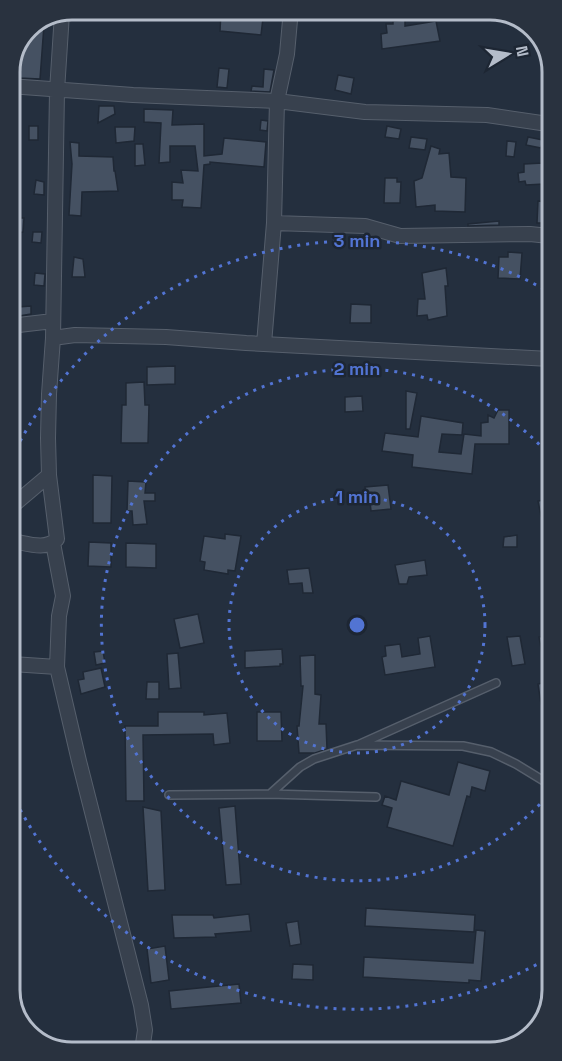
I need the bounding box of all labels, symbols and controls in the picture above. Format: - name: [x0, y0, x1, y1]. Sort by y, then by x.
- north arrow: [478, 24, 538, 84]
- text: N: [511, 44, 534, 59]
- text: 3 min: [334, 229, 380, 252]
- text: 2 min: [334, 357, 380, 380]
- text: 1 min: [335, 485, 379, 508]
- centre of rings: [347, 615, 367, 635]

